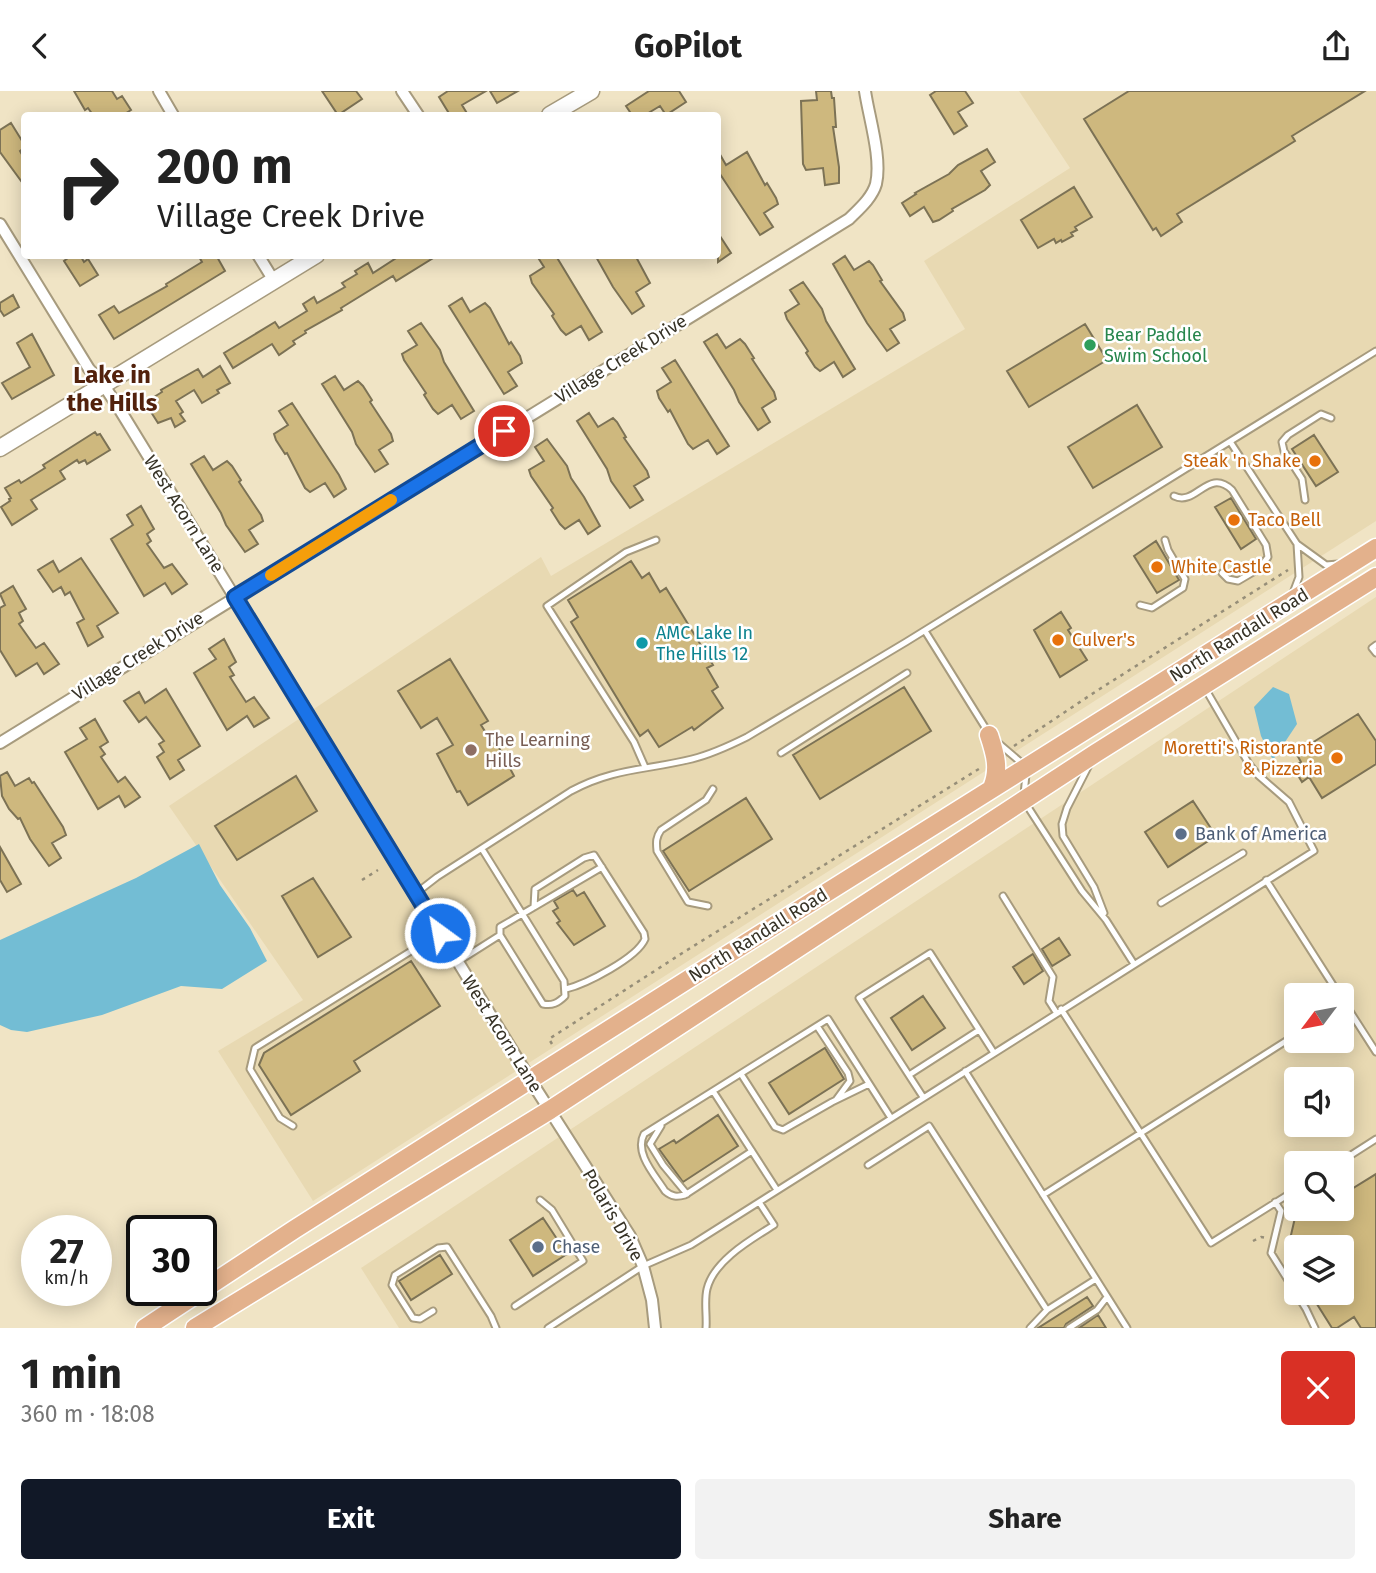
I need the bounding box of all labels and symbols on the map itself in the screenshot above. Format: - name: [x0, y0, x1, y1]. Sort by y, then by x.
- street label: Village Creek Drive: [551, 310, 691, 408]
- place label: Bear Paddle Swim School: [1104, 324, 1207, 367]
- marker: Bear Paddle Swim School: [1082, 337, 1098, 353]
- district label: Lake in the Hills: [67, 361, 158, 417]
- pin: [474, 401, 534, 461]
- place label: Steak 'n Shake: [1183, 450, 1301, 472]
- street label: West Acorn Lane: [139, 451, 229, 577]
- marker: Steak 'n Shake: [1307, 453, 1323, 469]
- place label: Taco Bell: [1248, 509, 1321, 531]
- marker: Taco Bell: [1226, 512, 1242, 528]
- place label: White Castle: [1171, 556, 1272, 578]
- marker: White Castle: [1149, 559, 1165, 575]
- street label: North Randall Road: [1165, 583, 1313, 687]
- street label: Village Creek Drive: [68, 607, 208, 705]
- place label: AMC Lake In The Hills 12: [656, 622, 753, 665]
- place label: Culver's: [1072, 629, 1135, 651]
- marker: Culver's: [1050, 632, 1066, 648]
- marker: AMC Lake In The Hills 12: [634, 635, 650, 651]
- place label: The Learning Hills: [485, 729, 590, 772]
- place label: Moretti's Ristorante & Pizzeria: [1163, 737, 1323, 780]
- marker: The Learning Hills: [463, 742, 479, 758]
- marker: Moretti's Ristorante & Pizzeria: [1329, 750, 1345, 766]
- place label: Bank of America: [1195, 823, 1327, 845]
- marker: Bank of America: [1173, 826, 1189, 842]
- street label: North Randall Road: [684, 883, 832, 987]
- position arrow: [403, 896, 477, 970]
- street label: West Acorn Lane: [457, 971, 547, 1097]
- north arrow: [1284, 983, 1354, 1053]
- street label: Polaris Drive: [578, 1165, 648, 1265]
- speed limit sign: 30: [126, 1215, 217, 1306]
- place label: Chase: [552, 1236, 600, 1258]
- marker: Chase: [530, 1239, 546, 1255]

